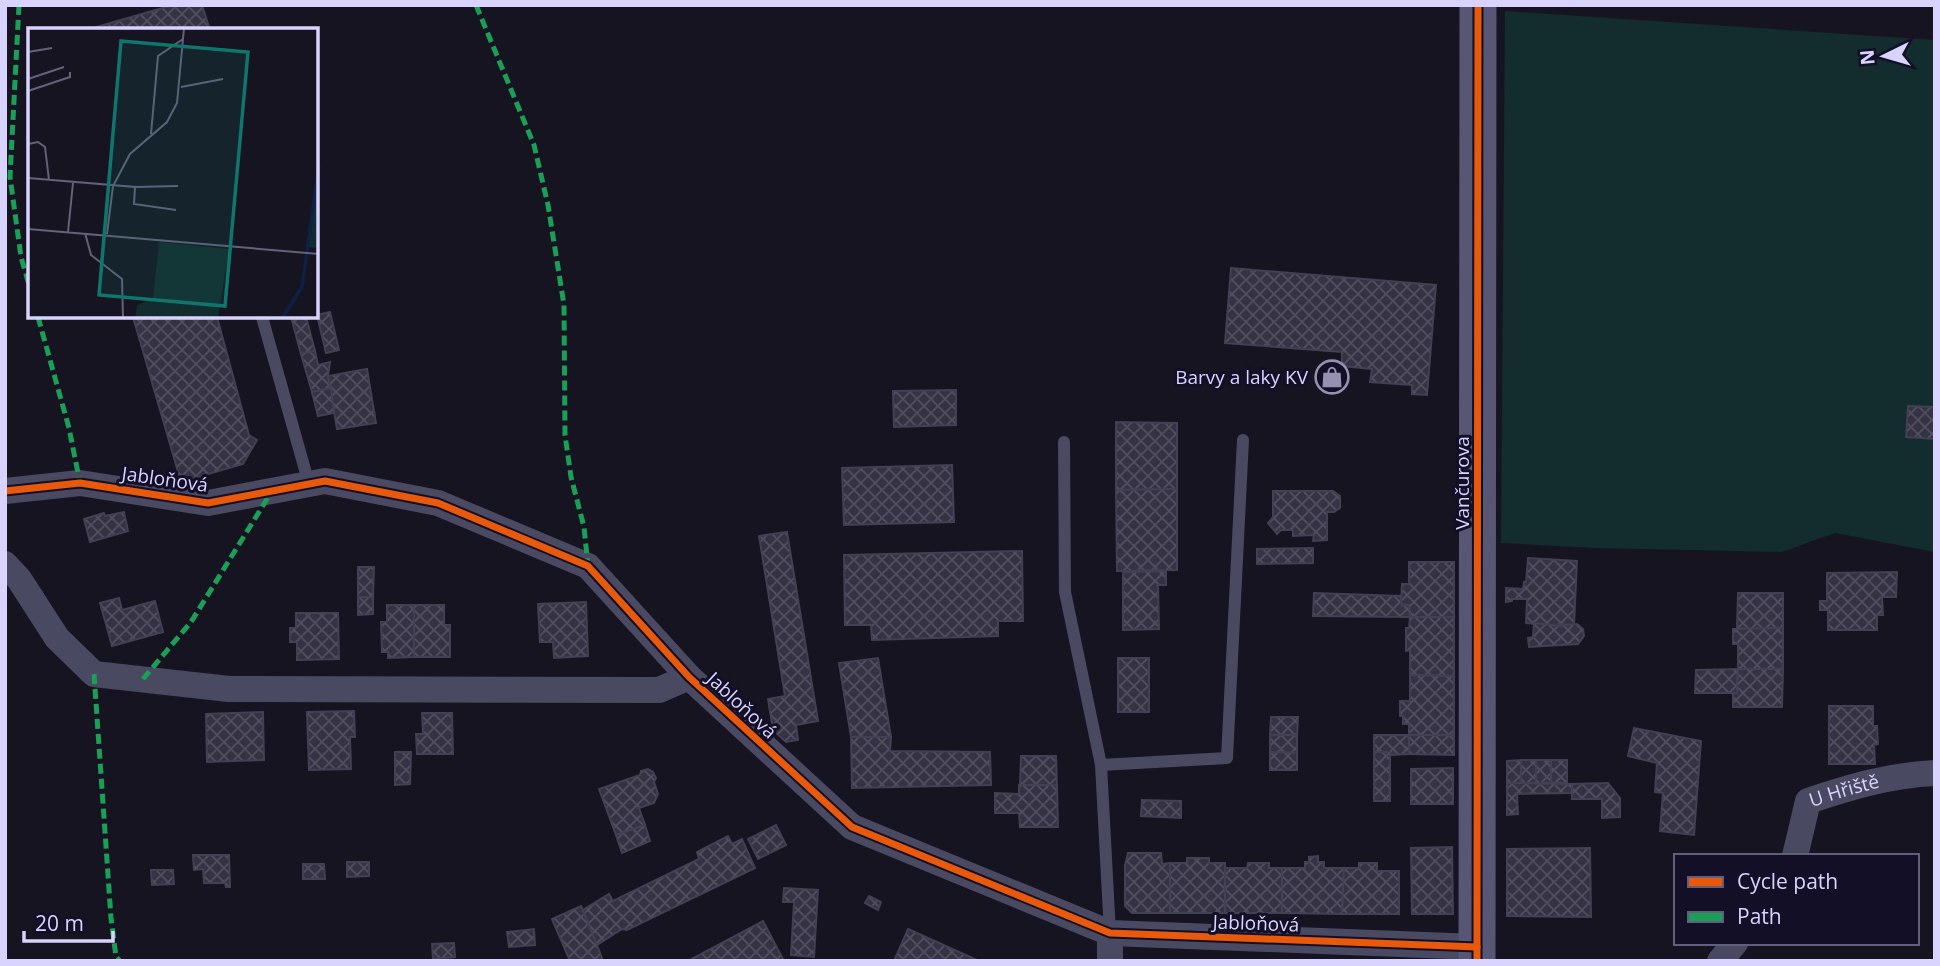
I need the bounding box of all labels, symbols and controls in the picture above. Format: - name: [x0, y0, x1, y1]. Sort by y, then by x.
- north arrow: [1849, 21, 1919, 91]
- inset map: [28, 28, 318, 318]
- text: N: [1853, 49, 1881, 66]
- shop icon: Barvy a laky KV: [1313, 358, 1351, 396]
- place label: Barvy a laky KV: [1175, 364, 1309, 390]
- street label: Vančurova: [1449, 436, 1475, 530]
- street label: Jabloňová: [118, 460, 210, 498]
- street label: Jabloňová: [700, 665, 783, 744]
- street label: U Hřiště: [1805, 768, 1881, 813]
- legend: [1674, 854, 1919, 945]
- text: Cycle path: [1737, 867, 1838, 895]
- scale bar: [24, 900, 114, 944]
- text: Path: [1737, 902, 1782, 930]
- street label: Jabloňová: [1210, 908, 1300, 938]
- text: 20 m: [35, 909, 84, 937]

